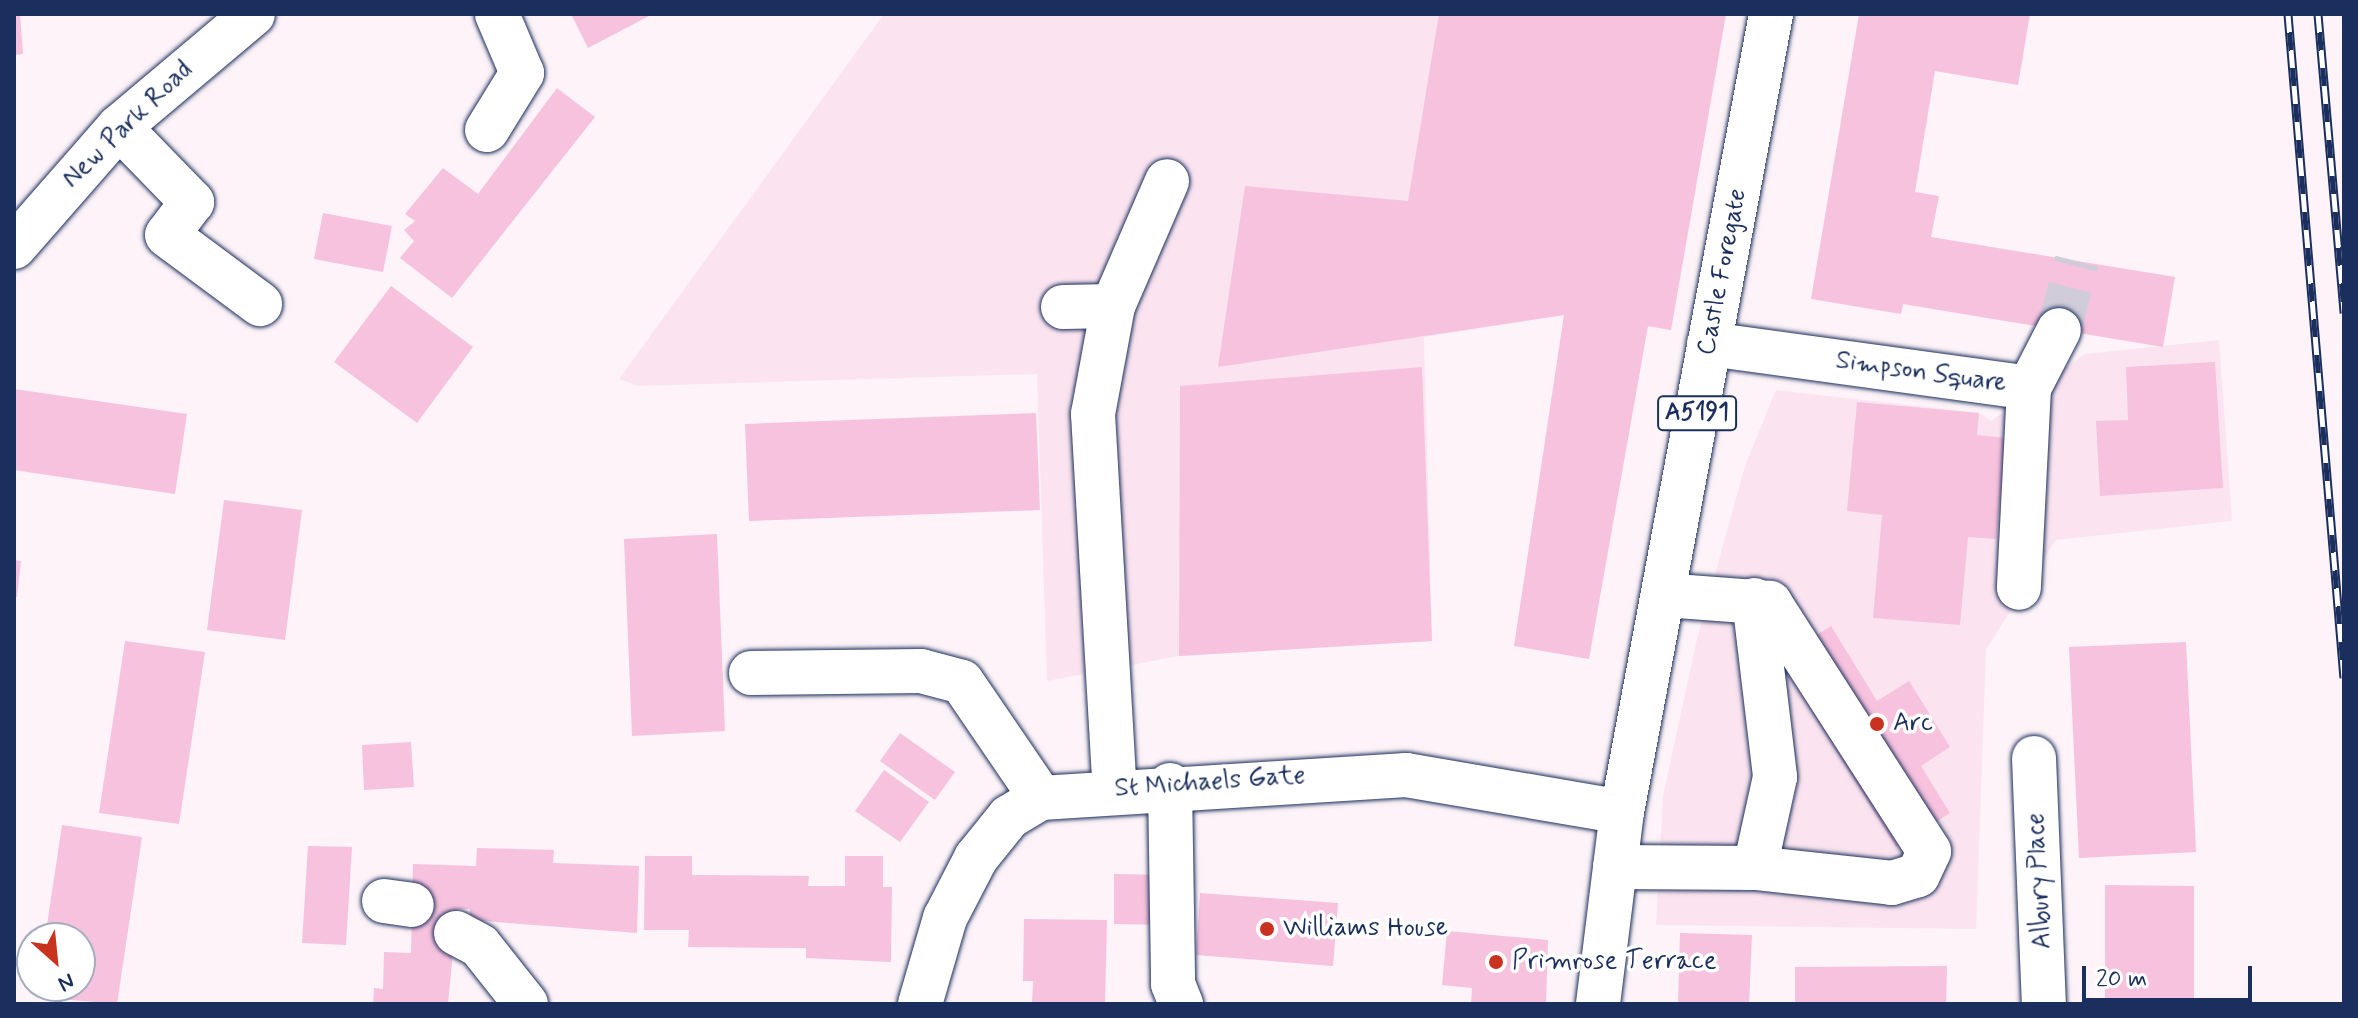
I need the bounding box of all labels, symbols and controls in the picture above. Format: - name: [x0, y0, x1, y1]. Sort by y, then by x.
- street label: New Park Road: [58, 57, 198, 193]
- street label: Castle Foregate: [1691, 181, 1755, 363]
- street label: Simpson Square: [1832, 345, 2010, 401]
- road number: A5191: [1657, 393, 1737, 433]
- place label: Arc: [1893, 708, 1933, 740]
- marker: Arc: [1868, 715, 1886, 733]
- street label: St Michaels Gate: [1116, 761, 1304, 805]
- street label: Albury Place: [2021, 812, 2059, 950]
- place label: Williams House: [1283, 913, 1448, 945]
- marker: Williams House: [1258, 920, 1276, 938]
- north arrow: [16, 922, 96, 1002]
- place label: Primrose Terrace: [1512, 946, 1705, 978]
- scale bar: [2086, 950, 2256, 1000]
- marker: Primrose Terrace: [1487, 953, 1505, 971]
- text: 20 m: [2096, 964, 2147, 995]
- text: N: [53, 966, 79, 997]

